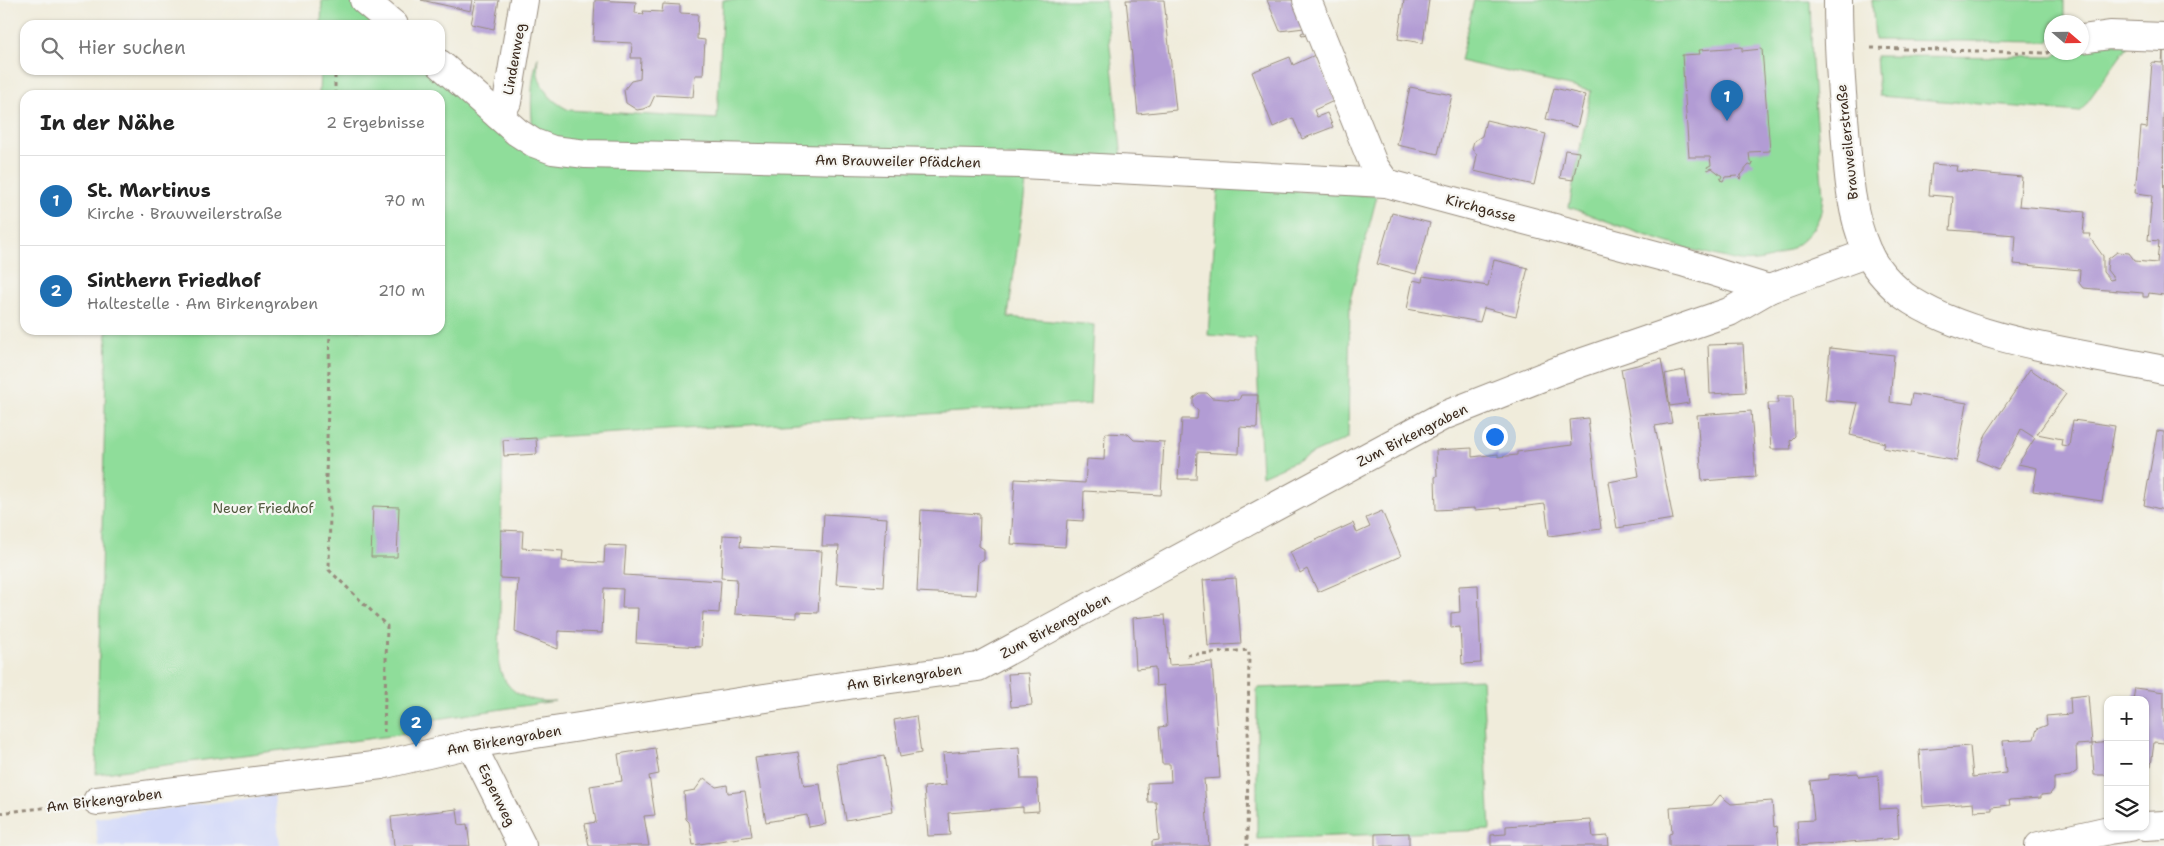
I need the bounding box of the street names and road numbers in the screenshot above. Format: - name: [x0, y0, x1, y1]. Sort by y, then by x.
- street label: Lindenweg: [499, 22, 529, 96]
- street label: Brauweilerstraße: [1832, 83, 1862, 201]
- street label: Am Brauweiler Pfädchen: [815, 151, 982, 171]
- street label: Kirchgasse: [1444, 190, 1518, 226]
- street label: Zum Birkengraben: [1354, 399, 1471, 471]
- street label: Zum Birkengraben: [997, 589, 1113, 663]
- street label: Am Birkengraben: [845, 660, 963, 694]
- street label: Am Birkengraben: [445, 721, 563, 759]
- street label: Espenweg: [474, 761, 520, 829]
- street label: Am Birkengraben: [45, 784, 163, 816]

